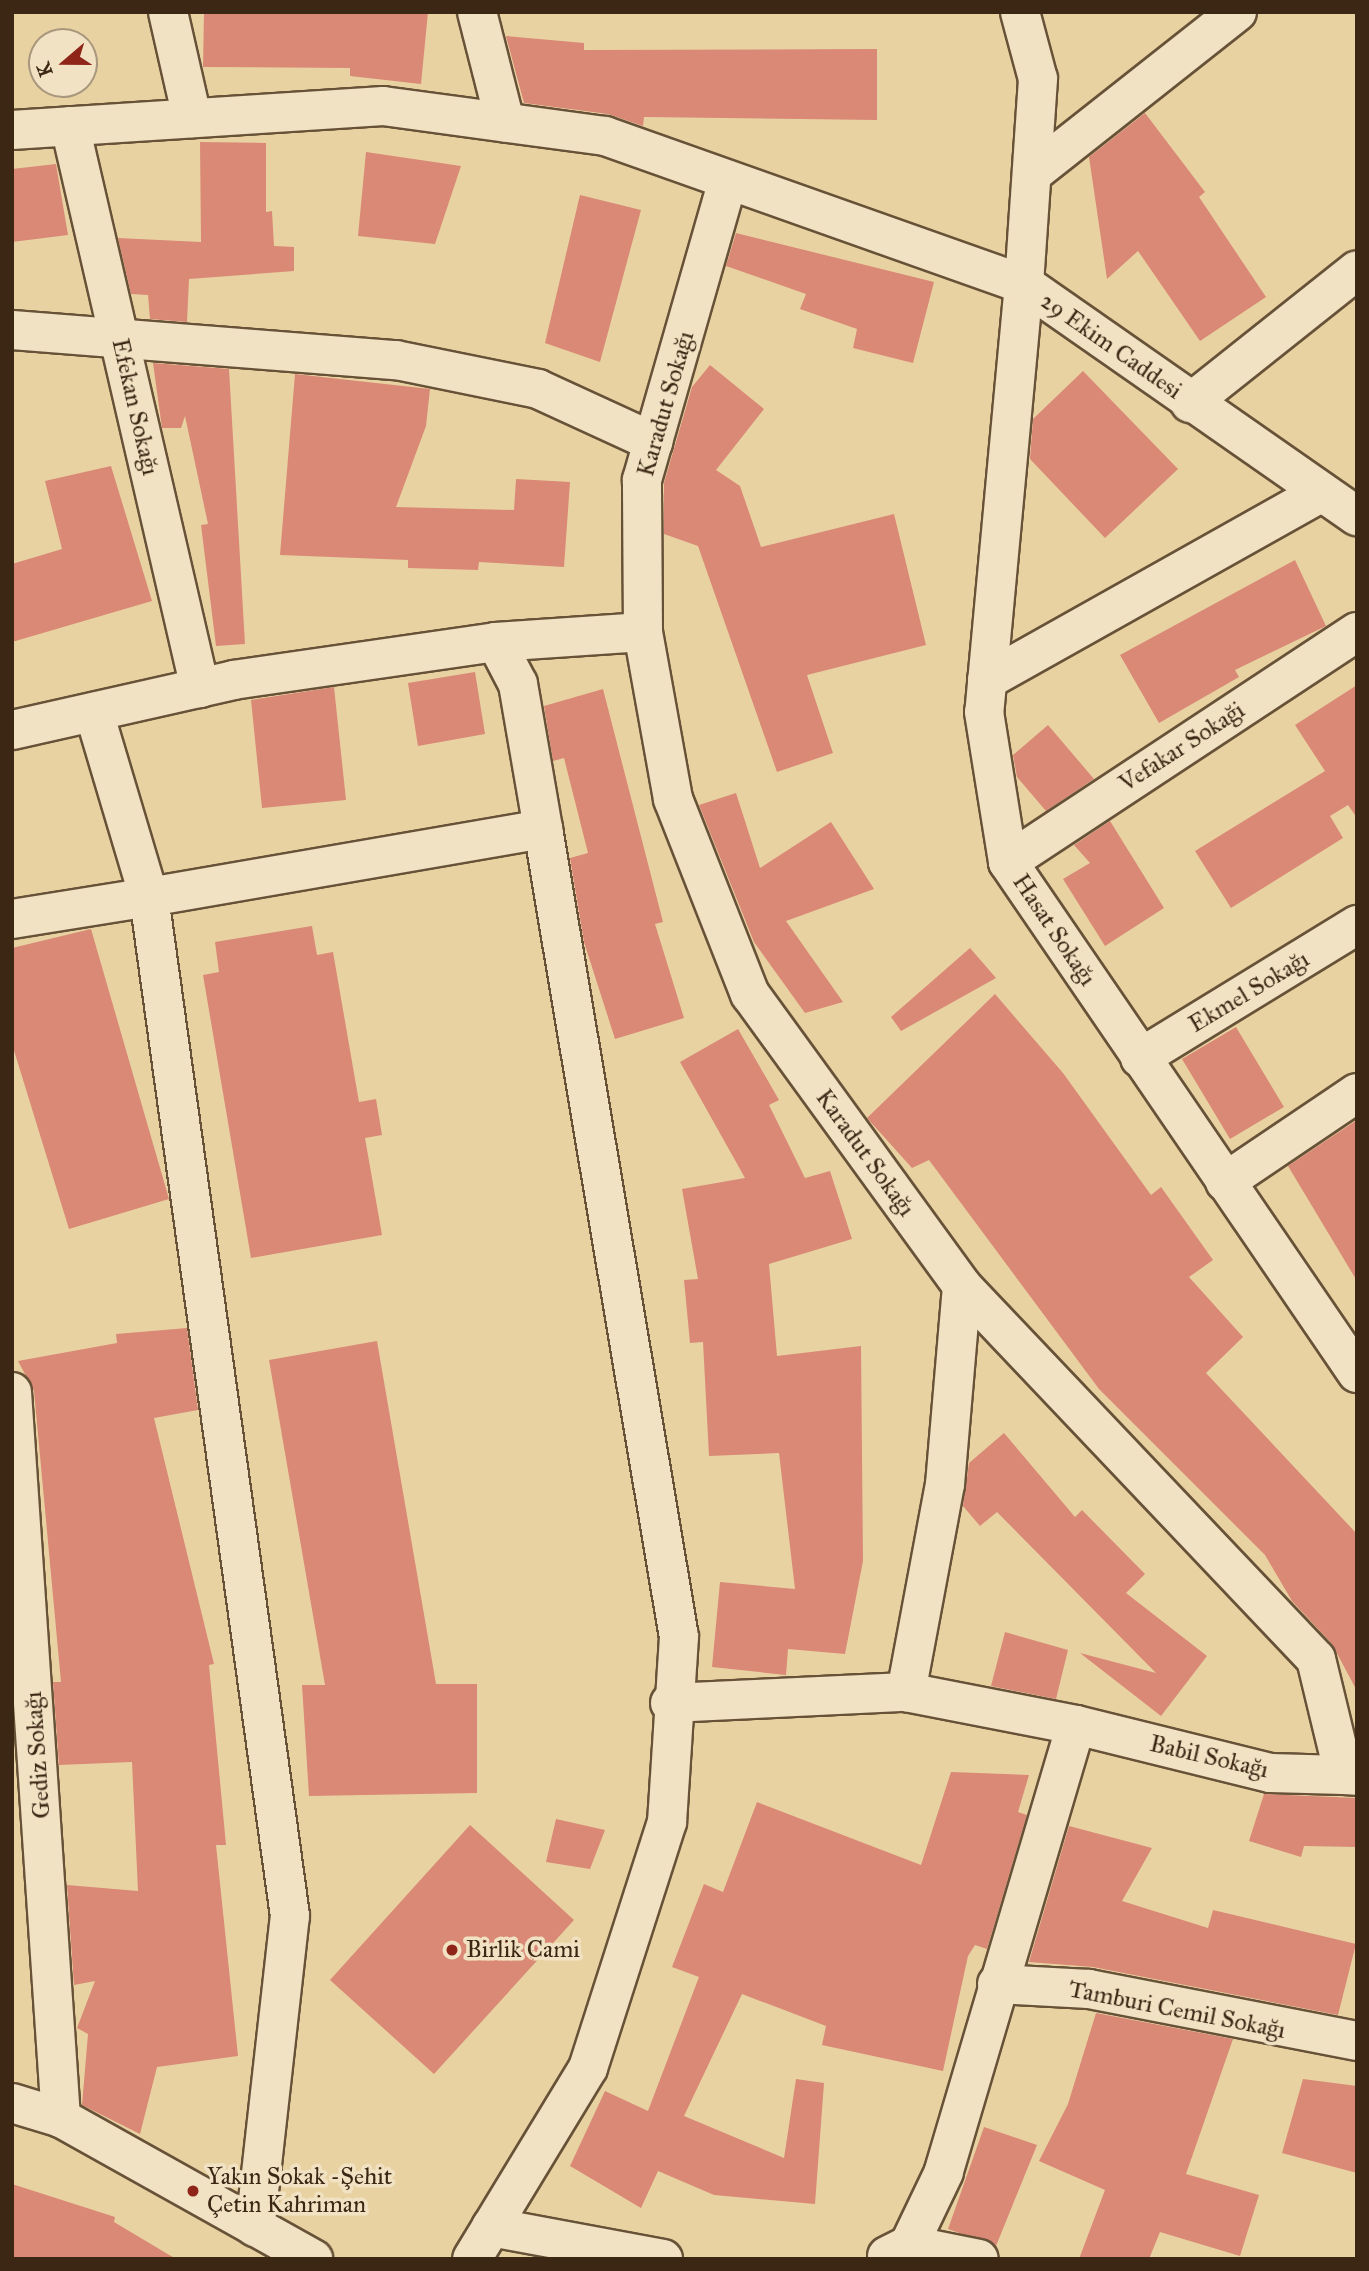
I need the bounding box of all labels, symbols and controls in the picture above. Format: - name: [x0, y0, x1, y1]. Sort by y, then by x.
- north arrow: [28, 28, 98, 98]
- text: K: [32, 59, 58, 80]
- street label: 29 Ekim Caddesi: [1035, 287, 1187, 405]
- street label: Karadut Sokağı: [632, 328, 700, 480]
- street label: Efekan Sokağı: [105, 336, 165, 478]
- street label: Vefakar Sokaği: [1114, 696, 1250, 798]
- street label: Hasat Sokağı: [1006, 869, 1102, 991]
- street label: Ekmel Sokağı: [1184, 945, 1314, 1039]
- street label: Karadut Sokağı: [809, 1084, 921, 1222]
- street label: Gediz Sokağı: [19, 1690, 57, 1820]
- street label: Babil Sokağı: [1147, 1729, 1271, 1785]
- place label: Birlik Cami: [466, 1936, 580, 1964]
- marker: Birlik Cami: [444, 1942, 460, 1958]
- street label: Tamburi Cemil Sokağı: [1066, 1975, 1288, 2045]
- place label: Yakın Sokak -Şehit Çetin Kahriman: [207, 2163, 392, 2219]
- marker: Yakın Sokak -Şehit Çetin Kahriman: [185, 2183, 201, 2199]

